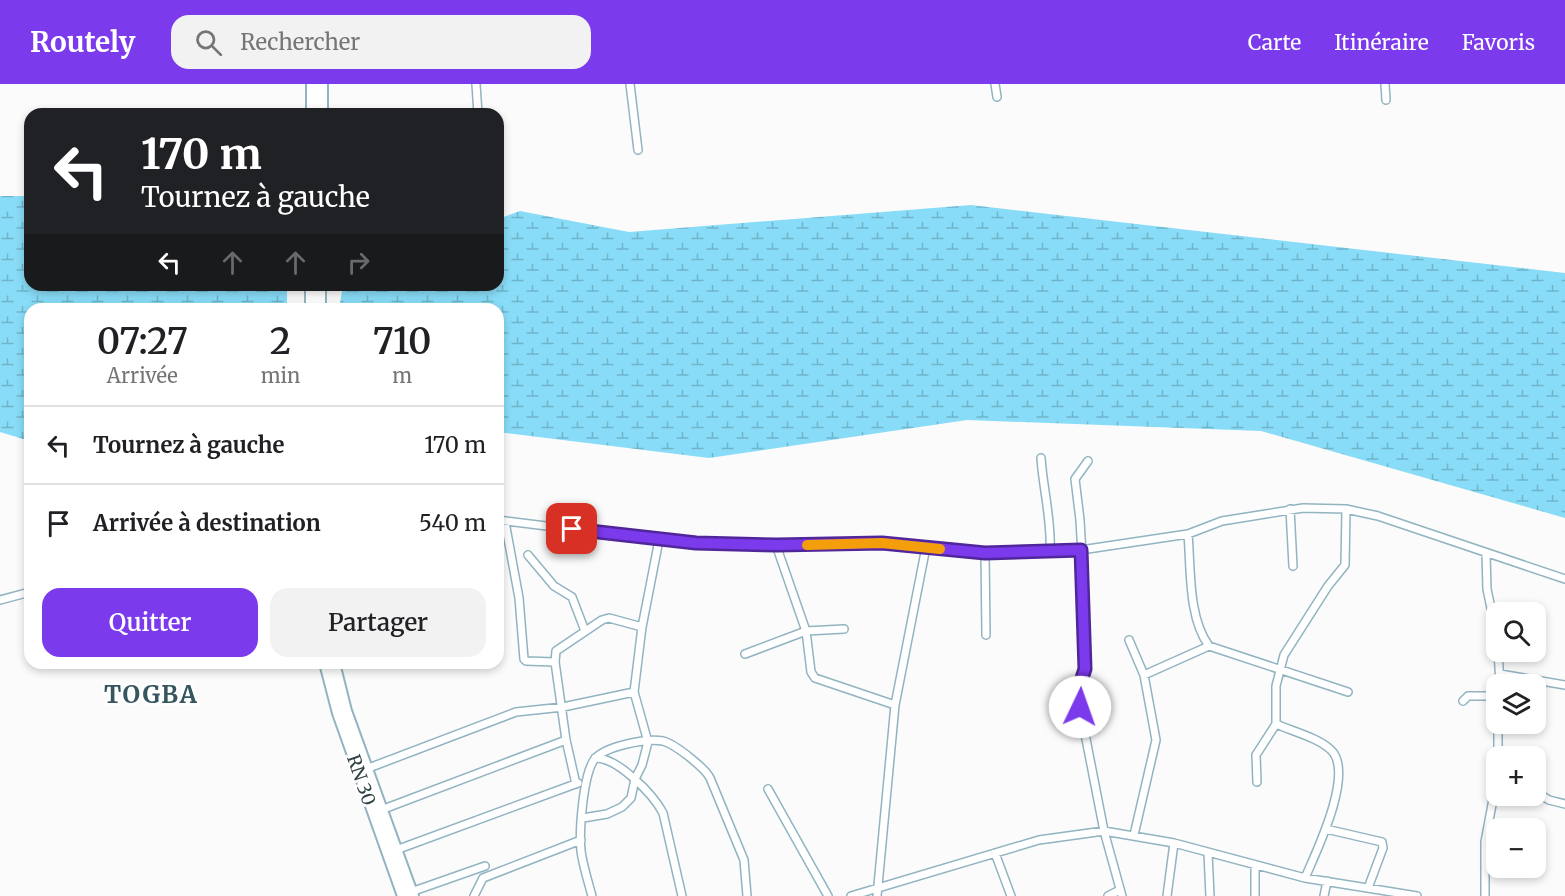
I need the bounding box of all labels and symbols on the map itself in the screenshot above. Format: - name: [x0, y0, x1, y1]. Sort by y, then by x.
- pin: [546, 503, 597, 554]
- position arrow: [1048, 675, 1112, 739]
- district label: TOGBA: [104, 679, 198, 710]
- street label: RN 30: [342, 751, 381, 808]

